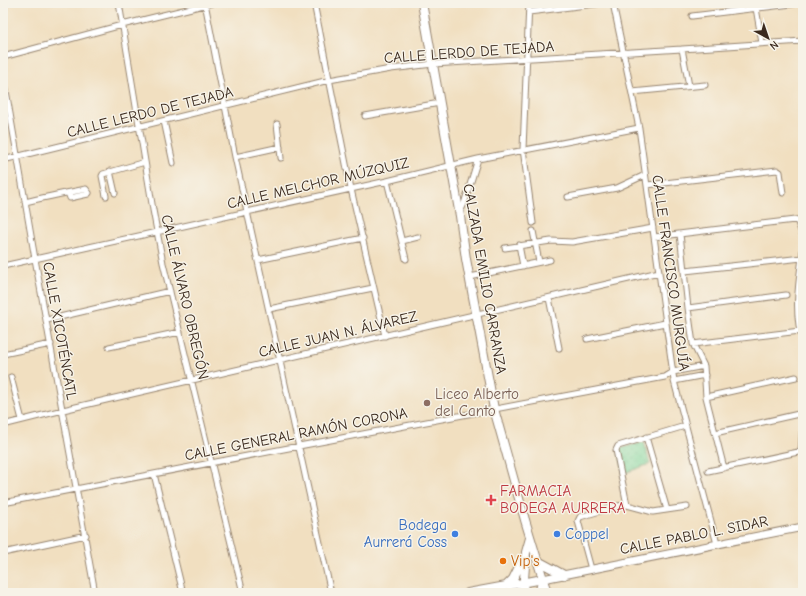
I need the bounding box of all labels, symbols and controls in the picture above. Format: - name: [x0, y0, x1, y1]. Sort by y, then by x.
- north arrow: [748, 18, 788, 58]
- street label: CALLE LERDO DE TEJADA: [383, 37, 555, 67]
- text: N: [767, 38, 781, 53]
- street label: CALLE LERDO DE TEJADA: [65, 83, 235, 141]
- street label: CALLE MELCHOR MÚZQUIZ: [225, 152, 411, 213]
- street label: CALLE FRANCISCO MURGUÍA: [648, 174, 695, 373]
- street label: CALZADA EMILIO CARRANZA: [459, 182, 511, 376]
- street label: CALLE ÁLVARO OBREGÓN: [157, 213, 214, 381]
- street label: CALLE XICOTÉNCATL: [39, 260, 82, 402]
- street label: CALLE JUAN N. ÁLVAREZ: [257, 306, 419, 361]
- place label: Liceo Alberto del Canto: [435, 385, 519, 420]
- marker: Liceo Alberto del Canto: [422, 398, 432, 408]
- street label: CALLE GENERAL RAMÓN CORONA: [183, 403, 409, 464]
- place label: FARMACIA BODEGA AURRERA: [500, 482, 626, 517]
- marker: FARMACIA BODEGA AURRERA: [485, 494, 497, 506]
- street label: CALLE PABLO L. SIDAR: [618, 512, 770, 558]
- place label: Bodega Aurrerá Coss: [364, 516, 447, 551]
- place label: Coppel: [565, 525, 609, 543]
- marker: Bodega Aurrerá Coss: [450, 529, 460, 539]
- marker: Coppel: [552, 529, 562, 539]
- place label: Vip's: [511, 552, 540, 570]
- marker: Vip's: [498, 556, 508, 566]

